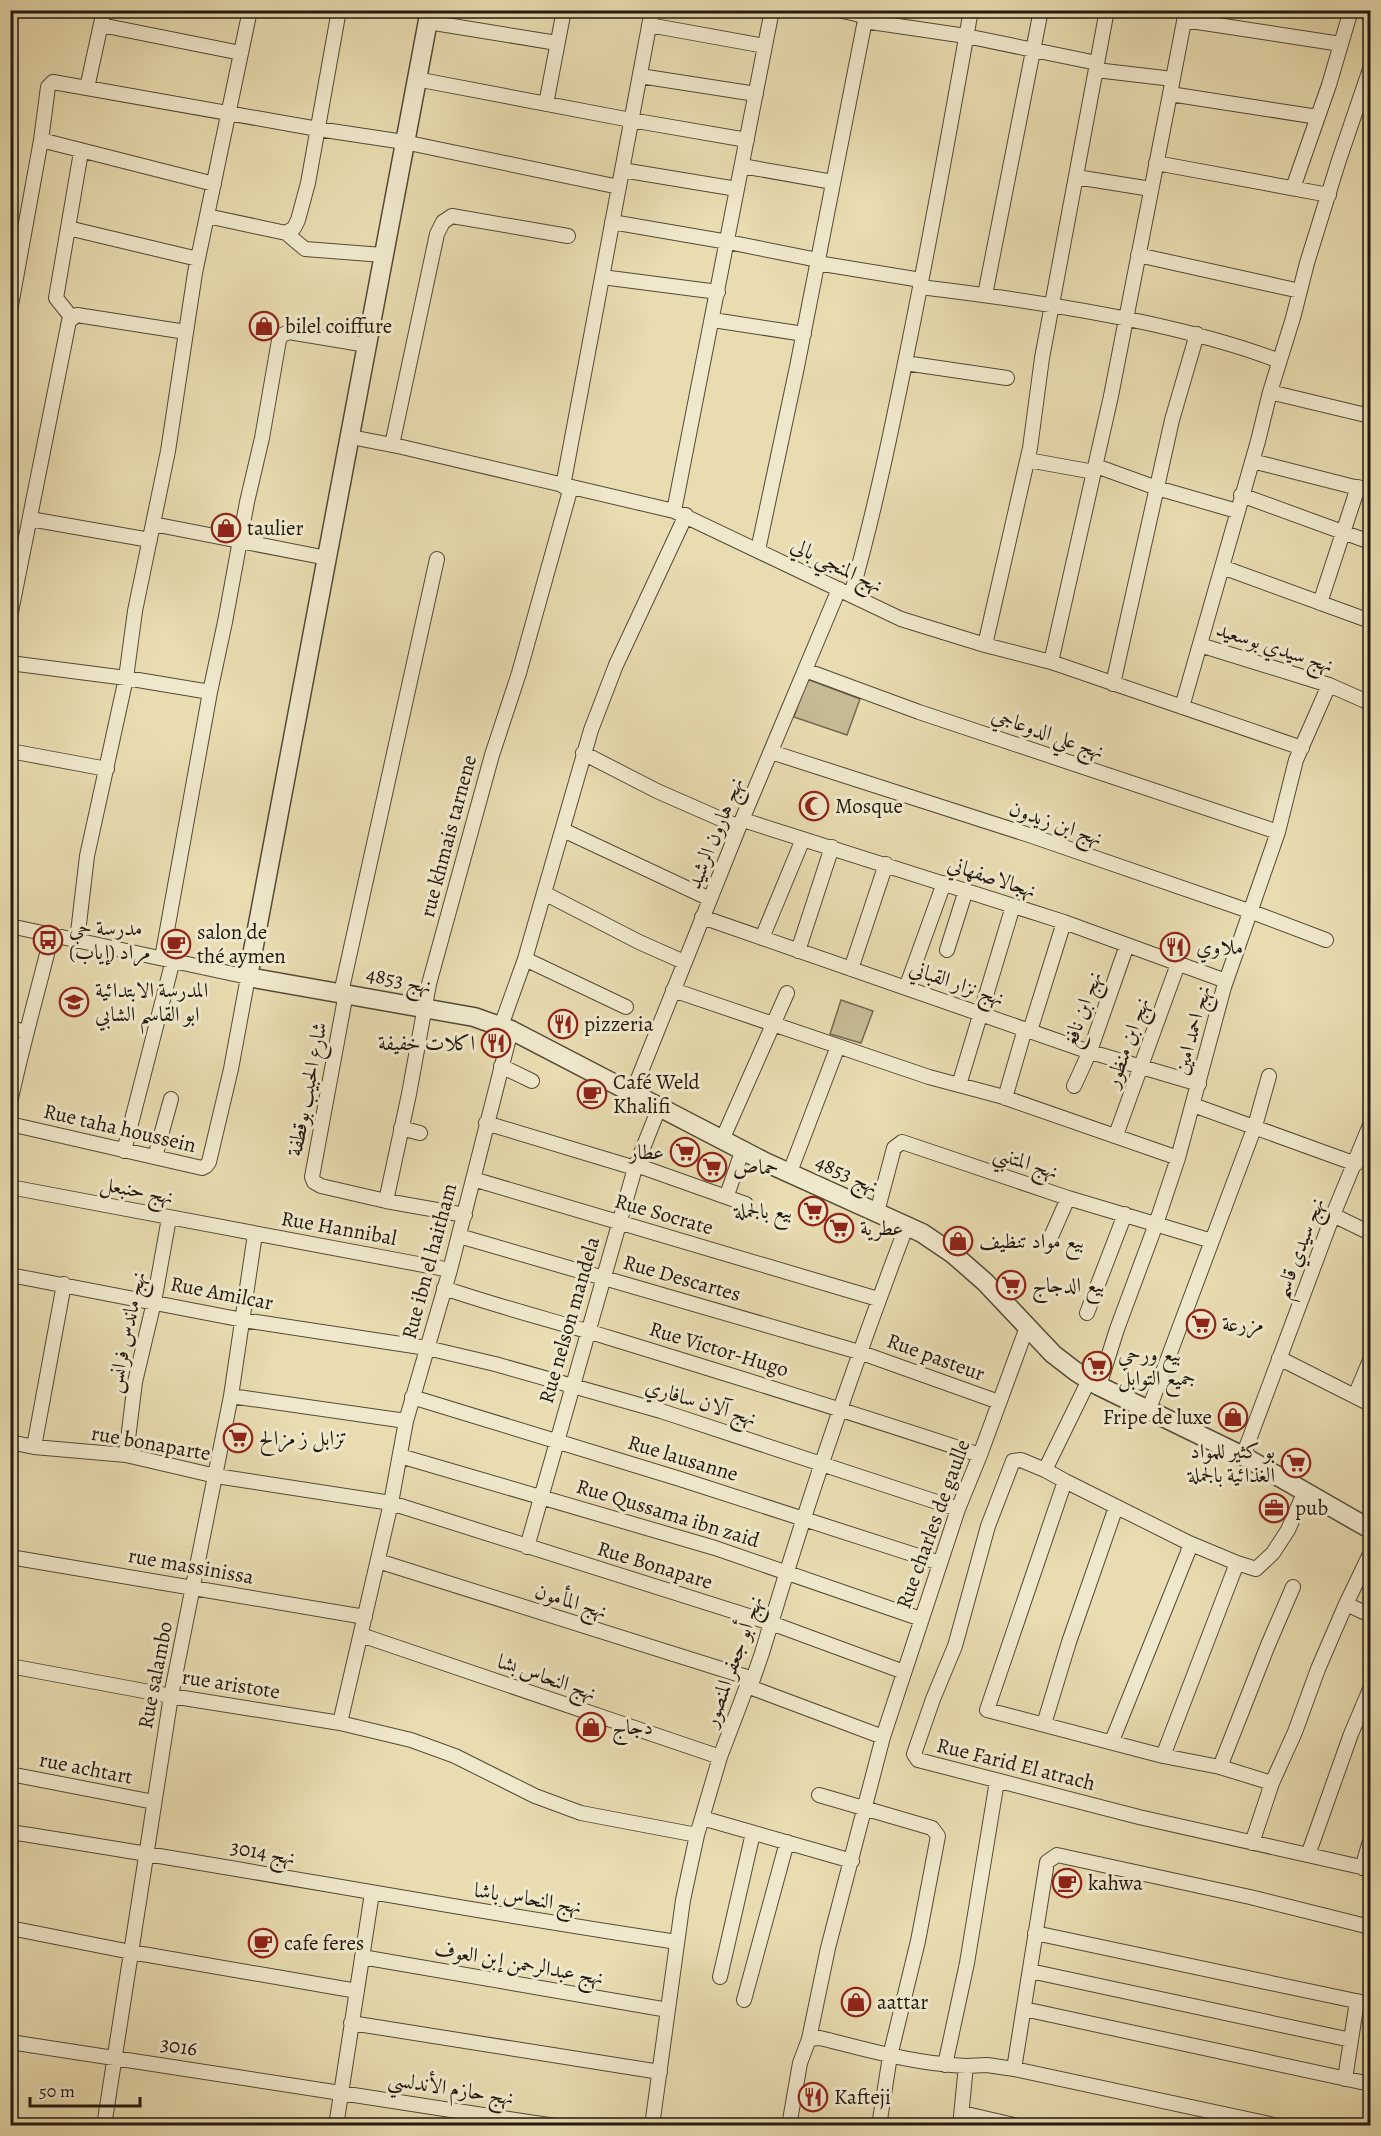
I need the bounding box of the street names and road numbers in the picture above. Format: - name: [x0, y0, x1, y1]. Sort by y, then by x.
- street label: نهج المنجي بالي: [784, 531, 888, 605]
- street label: نهج سيدي بوسعيد: [1211, 615, 1337, 684]
- street label: نهج علي الدوعاجي: [986, 701, 1108, 771]
- street label: rue khmais tarnene: [413, 752, 483, 920]
- street label: نهج هارون الرشيد: [680, 773, 755, 895]
- street label: نهج ابن زيدون: [1004, 794, 1107, 857]
- street label: نهجالاصفهاني: [943, 850, 1040, 907]
- street label: نهج نزار القباني: [904, 954, 1008, 1017]
- street label: نهج 4853: [363, 960, 434, 1005]
- street label: نهج ابن نافغ: [1055, 967, 1113, 1052]
- street label: نهج احمد امين: [1167, 982, 1222, 1079]
- street label: نهج ابن منظور: [1097, 993, 1161, 1094]
- street label: شارع الحبيب بوقطفة: [280, 1019, 338, 1159]
- street label: Rue taha houssein: [41, 1097, 199, 1159]
- street label: نهج المتنبي: [988, 1138, 1062, 1191]
- street label: نهج 4853: [809, 1148, 883, 1205]
- street label: نهج حنبعل: [97, 1169, 176, 1216]
- street label: Rue ibn el haitham: [395, 1180, 463, 1342]
- street label: Rue Socrate: [612, 1187, 716, 1241]
- street label: نهج سيدي قاسم: [1267, 1194, 1338, 1305]
- street label: Rue Hannibal: [279, 1204, 399, 1252]
- street label: Rue nelson mandela: [532, 1233, 606, 1407]
- street label: Rue Descartes: [620, 1248, 744, 1308]
- street label: نهج ماندس فرانس: [100, 1269, 157, 1396]
- street label: Rue Amilcar: [168, 1269, 276, 1317]
- street label: Rue Victor-Hugo: [646, 1314, 792, 1384]
- street label: Rue pasteur: [883, 1326, 989, 1388]
- street label: نهج آلان سافاري: [640, 1372, 760, 1437]
- street label: rue bonaparte: [89, 1419, 213, 1467]
- street label: Rue lausanne: [624, 1428, 742, 1488]
- street label: Rue charles de gaulle: [889, 1436, 977, 1612]
- street label: Rue Qussama ibn zaid: [573, 1472, 764, 1554]
- street label: Rue Bonapare: [594, 1534, 716, 1596]
- street label: rue massinissa: [126, 1541, 256, 1591]
- street label: نهج المأمون: [530, 1576, 611, 1630]
- street label: نهج أبو جعفر المنصور: [695, 1591, 774, 1734]
- street label: Rue salambo: [131, 1619, 179, 1731]
- street label: نهج النحاس بشا: [492, 1647, 600, 1712]
- street label: rue aristote: [180, 1662, 282, 1706]
- street label: Rue Farid El atrach: [934, 1731, 1098, 1797]
- street label: rue achtart: [37, 1745, 135, 1791]
- street label: نهج 3014: [228, 1833, 298, 1876]
- street label: نهج النحاس باشا: [471, 1876, 584, 1925]
- street label: نهج عبدالرحمن إبن العوف: [431, 1934, 606, 1997]
- street label: 3016: [159, 2029, 200, 2063]
- street label: نهج حازم الأندلسي: [385, 2063, 516, 2118]

